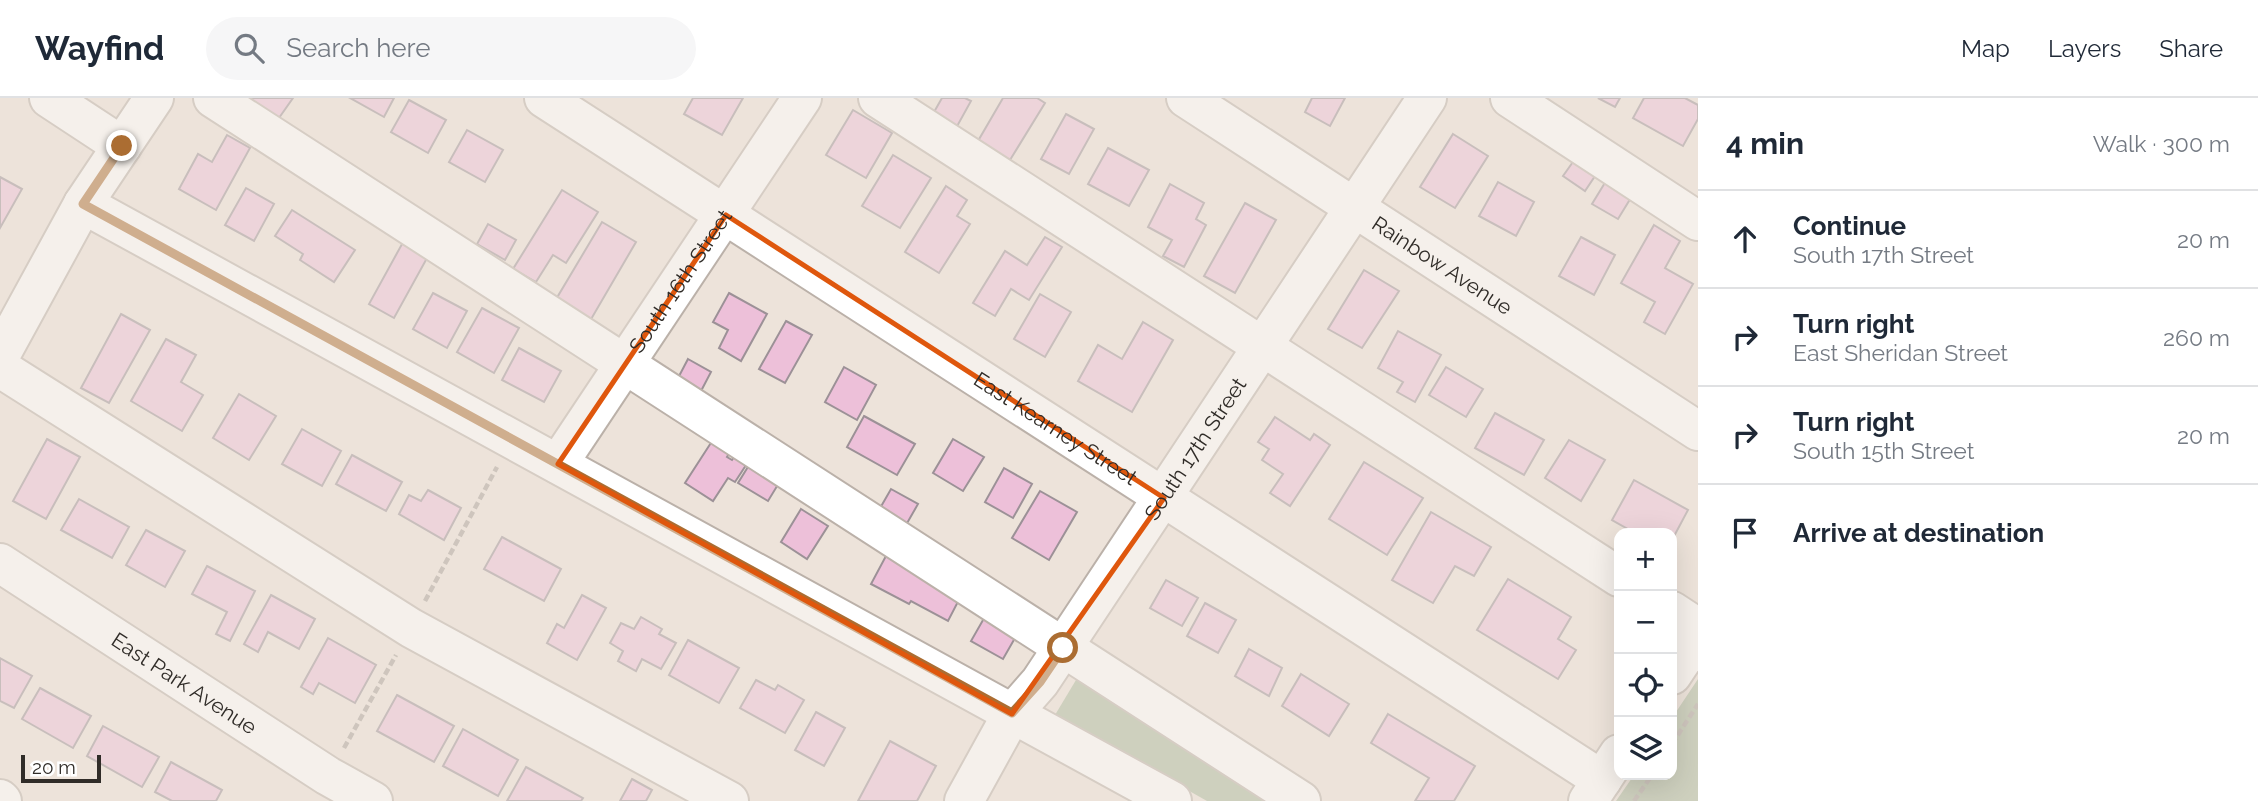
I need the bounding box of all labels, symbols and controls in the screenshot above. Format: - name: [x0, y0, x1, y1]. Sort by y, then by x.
- search box: [206, 17, 696, 80]
- text: Wayfind: [35, 29, 164, 68]
- icon: search: [230, 29, 268, 67]
- text: Search here: [286, 33, 431, 63]
- text: Map: [1961, 34, 2010, 63]
- text: Layers: [2048, 34, 2121, 63]
- text: Share: [2159, 34, 2223, 63]
- text: 4 min: [1726, 126, 1804, 161]
- route end: [106, 130, 137, 161]
- text: Walk · 300 m: [2093, 130, 2230, 157]
- street label: South 16th Street: [623, 205, 737, 357]
- street label: Rainbow Avenue: [1368, 210, 1517, 319]
- text: Continue: [1793, 211, 1906, 241]
- icon: ahead: [1726, 220, 1764, 258]
- text: 20 m: [2177, 226, 2230, 253]
- text: South 17th Street: [1793, 241, 1974, 268]
- text: Turn right: [1793, 309, 1914, 339]
- icon: right: [1726, 318, 1764, 356]
- text: 260 m: [2163, 324, 2230, 351]
- text: East Sheridan Street: [1793, 339, 2008, 366]
- street label: East Kearney Street: [969, 366, 1142, 490]
- street label: South 17th Street: [1139, 373, 1251, 524]
- text: Turn right: [1793, 407, 1914, 437]
- icon: right: [1726, 416, 1764, 454]
- text: 20 m: [2177, 422, 2230, 449]
- text: South 15th Street: [1793, 437, 1974, 464]
- icon: arrive: [1726, 514, 1764, 552]
- text: Arrive at destination: [1793, 518, 2044, 548]
- map controls: [1614, 528, 1677, 780]
- button: +: [1614, 528, 1677, 591]
- button: −: [1614, 591, 1677, 654]
- street label: East Park Avenue: [107, 627, 262, 739]
- route start: [1047, 632, 1078, 663]
- button: locate: [1614, 654, 1677, 717]
- button: layers: [1614, 717, 1677, 780]
- scale bar: [21, 752, 102, 784]
- text: 20 m: [32, 756, 76, 778]

